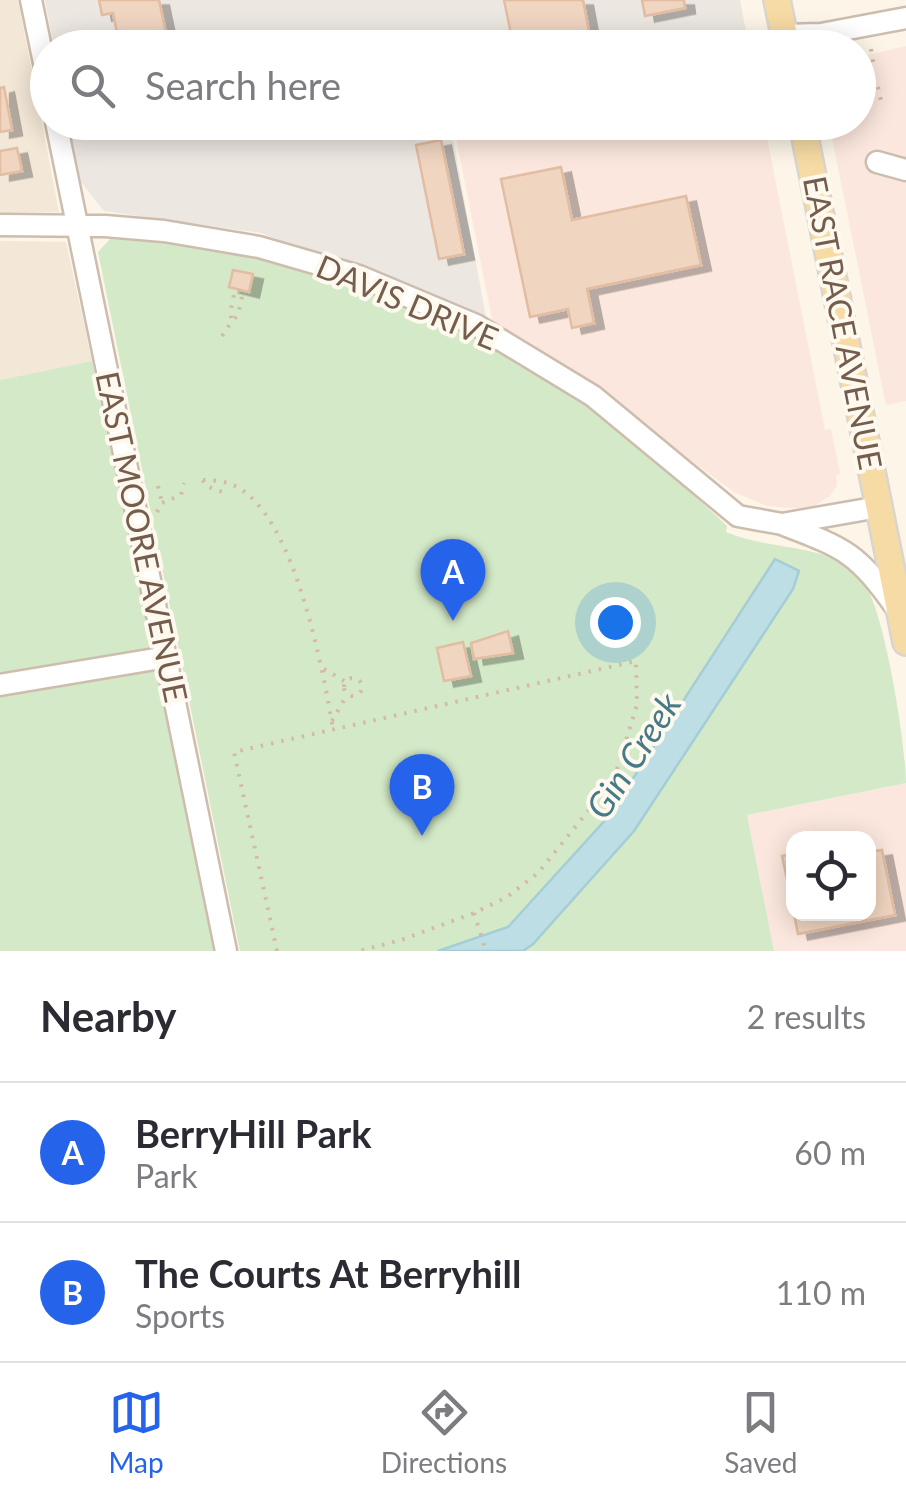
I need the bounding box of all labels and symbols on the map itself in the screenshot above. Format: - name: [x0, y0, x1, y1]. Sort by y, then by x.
- street label: EAST RACE AVENUE: [796, 173, 891, 473]
- street label: DAVIS DRIVE: [311, 246, 504, 357]
- street label: EAST MOORE AVENUE: [88, 368, 197, 705]
- pin: A: [420, 538, 486, 621]
- your location: [590, 597, 641, 648]
- water label: Gin Creek: [576, 684, 689, 826]
- pin: B: [390, 754, 454, 836]

